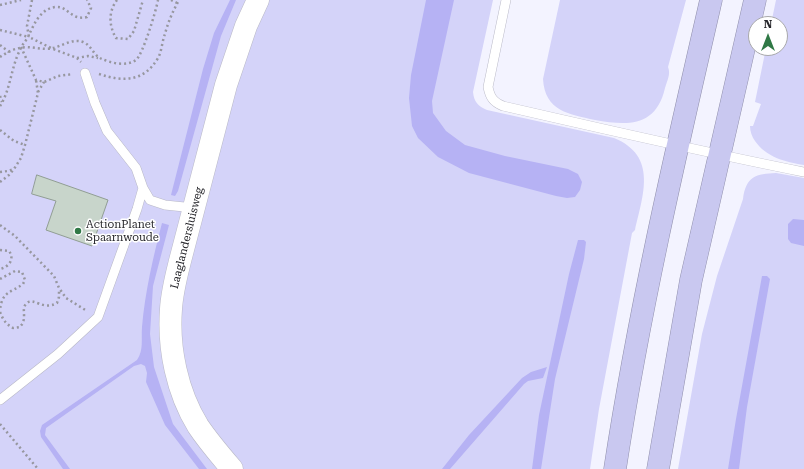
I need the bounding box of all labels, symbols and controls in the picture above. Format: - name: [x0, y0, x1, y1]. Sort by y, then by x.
- north arrow: [748, 16, 788, 56]
- text: N: [764, 18, 772, 31]
- street label: Laaglandersluisweg: [168, 186, 206, 290]
- place label: ActionPlanet Spaarnwoude: [86, 218, 159, 244]
- marker: ActionPlanet Spaarnwoude: [73, 226, 83, 236]

